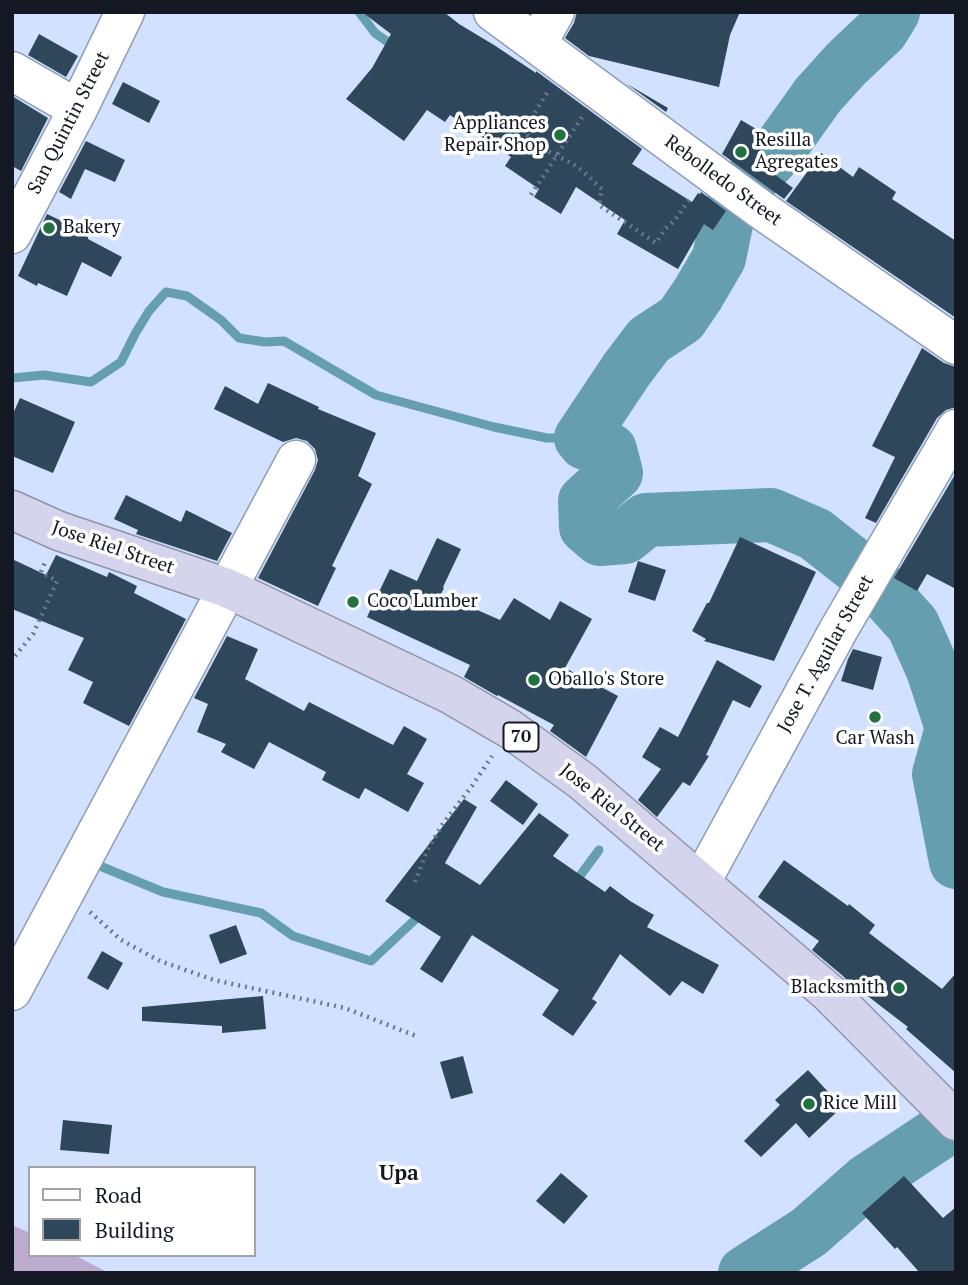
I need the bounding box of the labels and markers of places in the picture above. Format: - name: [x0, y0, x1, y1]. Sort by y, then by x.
- place label: Appliances Repair Shop: [444, 113, 546, 157]
- marker: Appliances Repair Shop: [552, 127, 568, 143]
- place label: Resilla Agregates: [755, 130, 839, 174]
- marker: Resilla Agregates: [733, 144, 749, 160]
- place label: Bakery: [63, 217, 121, 239]
- marker: Bakery: [41, 220, 57, 236]
- place label: Coco Lumber: [367, 591, 478, 613]
- marker: Coco Lumber: [345, 594, 361, 610]
- place label: Oballo's Store: [548, 669, 664, 691]
- marker: Oballo's Store: [526, 672, 542, 688]
- marker: Car Wash: [867, 709, 883, 725]
- place label: Car Wash: [835, 728, 915, 750]
- place label: Blacksmith: [791, 977, 885, 999]
- marker: Blacksmith: [891, 980, 907, 996]
- place label: Rice Mill: [823, 1093, 897, 1115]
- marker: Rice Mill: [801, 1096, 817, 1112]

